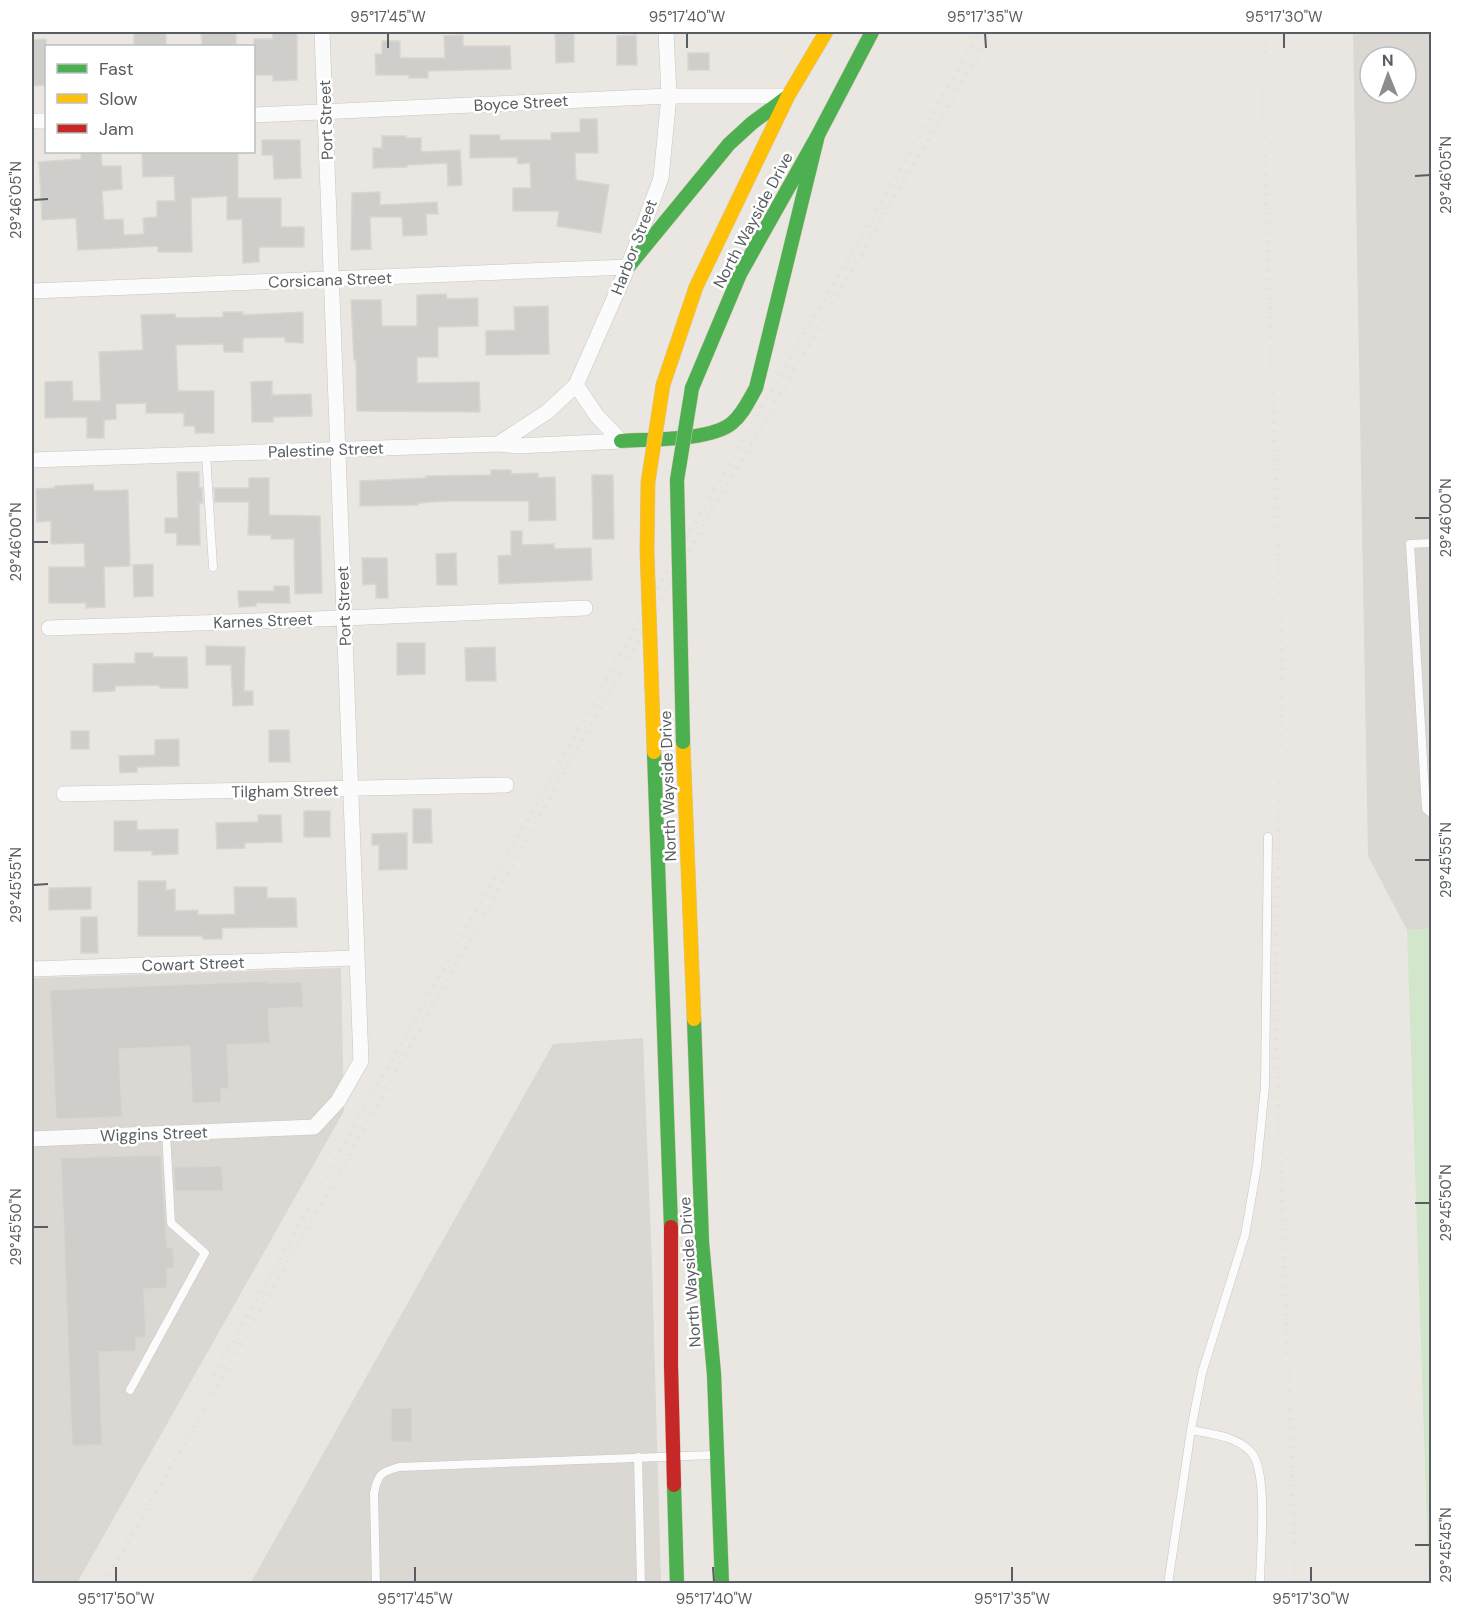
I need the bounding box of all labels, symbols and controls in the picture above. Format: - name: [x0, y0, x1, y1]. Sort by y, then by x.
- text: 95°17'45"W: [350, 7, 426, 27]
- text: 95°17'40"W: [649, 7, 726, 27]
- text: 95°17'35"W: [947, 7, 1023, 27]
- text: 95°17'30"W: [1245, 7, 1323, 27]
- legend: [45, 45, 255, 153]
- north arrow: [1358, 45, 1418, 105]
- text: N: [1382, 50, 1394, 71]
- text: Fast: [99, 57, 134, 81]
- street label: Port Street: [314, 80, 338, 160]
- text: Slow: [99, 87, 138, 111]
- street label: Boyce Street: [473, 90, 569, 116]
- text: Jam: [99, 117, 134, 141]
- text: 29°46'05"N: [1436, 136, 1456, 214]
- street label: North Wayside Drive: [708, 148, 798, 292]
- text: 29°46'05"N: [6, 161, 26, 239]
- street label: Harbor Street: [606, 196, 662, 298]
- street label: Corsicana Street: [268, 267, 392, 293]
- street label: Palestine Street: [268, 437, 384, 463]
- text: 29°46'00"N: [1436, 478, 1456, 558]
- text: 29°46'00"N: [6, 502, 26, 582]
- street label: Port Street: [332, 566, 356, 646]
- street label: Karnes Street: [213, 609, 313, 633]
- street label: North Wayside Drive: [655, 710, 681, 862]
- street label: Tilgham Street: [231, 780, 339, 802]
- text: 29°45'55"N: [1436, 822, 1456, 898]
- text: 29°45'55"N: [6, 847, 26, 923]
- street label: Cowart Street: [141, 952, 245, 976]
- street label: Wiggins Street: [100, 1122, 208, 1146]
- text: 29°45'50"N: [1436, 1164, 1456, 1242]
- text: 29°45'50"N: [6, 1188, 26, 1266]
- street label: North Wayside Drive: [674, 1196, 706, 1348]
- text: 29°45'45"N: [1436, 1507, 1456, 1583]
- text: 95°17'50"W: [77, 1589, 155, 1609]
- text: 95°17'45"W: [377, 1589, 453, 1609]
- text: 95°17'40"W: [676, 1589, 753, 1609]
- text: 95°17'35"W: [974, 1589, 1050, 1609]
- text: 95°17'30"W: [1272, 1589, 1350, 1609]

